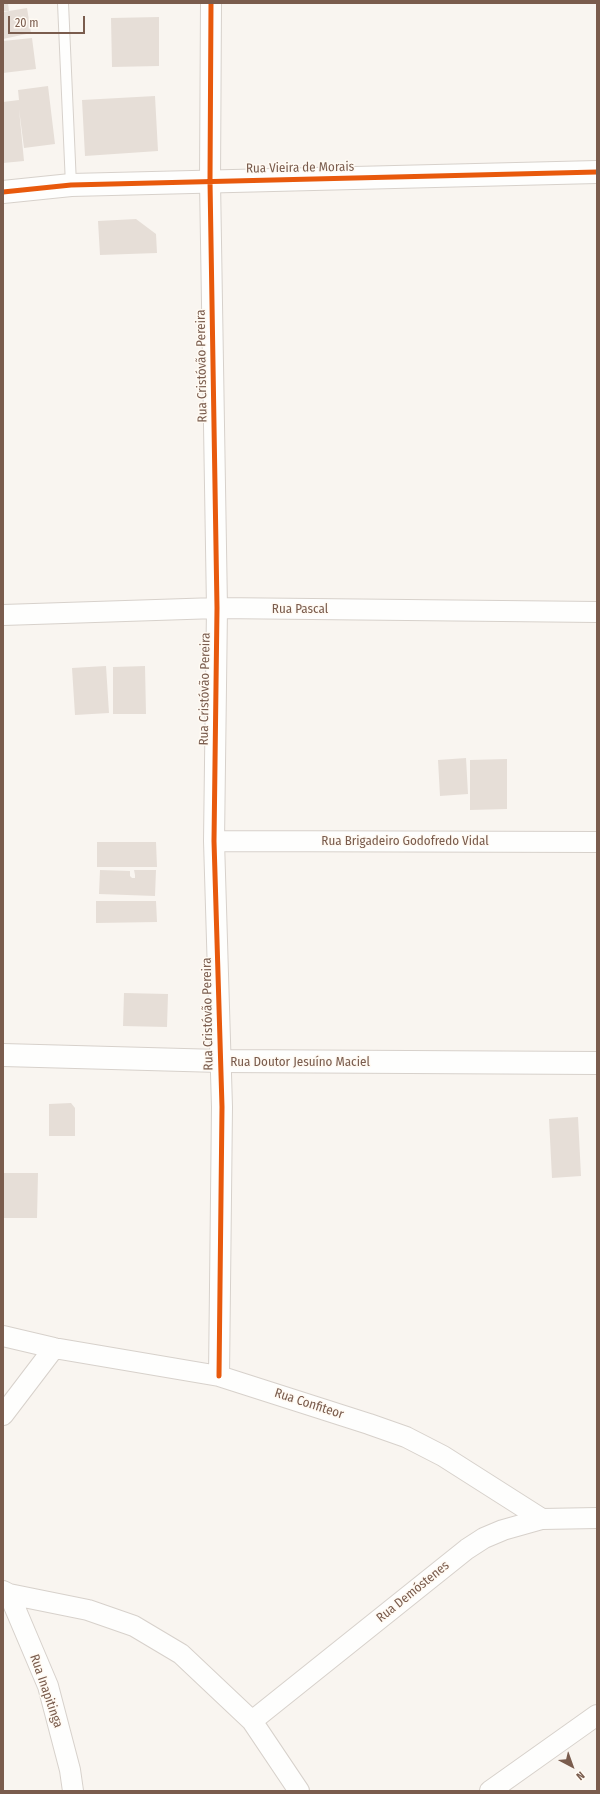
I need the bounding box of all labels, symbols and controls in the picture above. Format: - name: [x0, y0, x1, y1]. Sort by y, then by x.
- scale bar: [10, 8, 87, 34]
- text: 20 m: [15, 16, 39, 30]
- street label: Rua Vieira de Morais: [246, 159, 354, 177]
- street label: Rua Cristóvão Pereira: [193, 309, 211, 423]
- street label: Rua Pascal: [272, 601, 328, 617]
- street label: Rua Cristóvão Pereira: [196, 632, 214, 746]
- street label: Rua Brigadeiro Godofredo Vidal: [321, 833, 489, 849]
- street label: Rua Cristóvão Pereira: [199, 957, 217, 1071]
- street label: Rua Doutor Jesuíno Maciel: [230, 1054, 370, 1070]
- street label: Rua Confiteor: [272, 1385, 346, 1423]
- street label: Rua Demóstenes: [374, 1558, 452, 1626]
- street label: Rua Inapitinga: [26, 1652, 66, 1730]
- north arrow: [552, 1746, 592, 1786]
- text: N: [573, 1768, 587, 1783]

